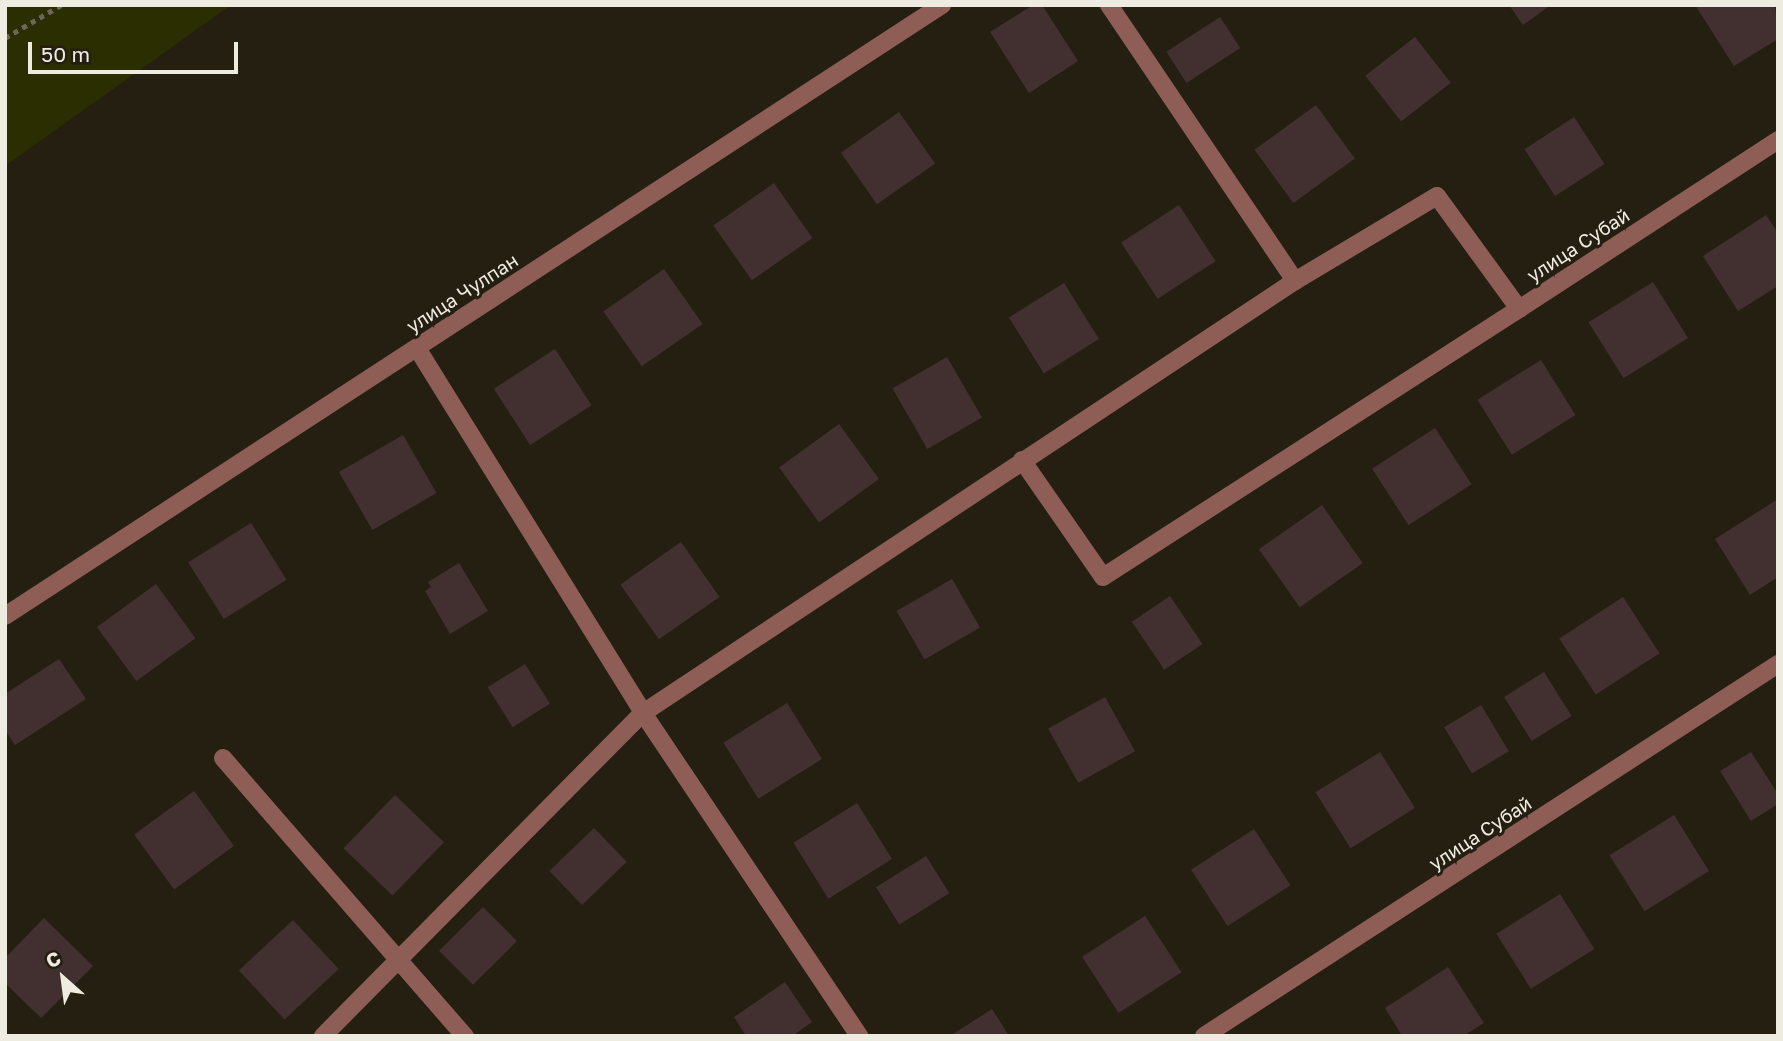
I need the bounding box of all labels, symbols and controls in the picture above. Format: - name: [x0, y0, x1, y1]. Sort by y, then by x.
- scale bar: [32, 28, 242, 72]
- text: 50 m: [41, 41, 90, 67]
- street label: улица Субай: [1522, 203, 1634, 287]
- street label: улица Чулпан: [402, 249, 522, 337]
- street label: улица Субай: [1424, 791, 1536, 875]
- north arrow: [28, 943, 98, 1013]
- text: С: [42, 946, 64, 972]

